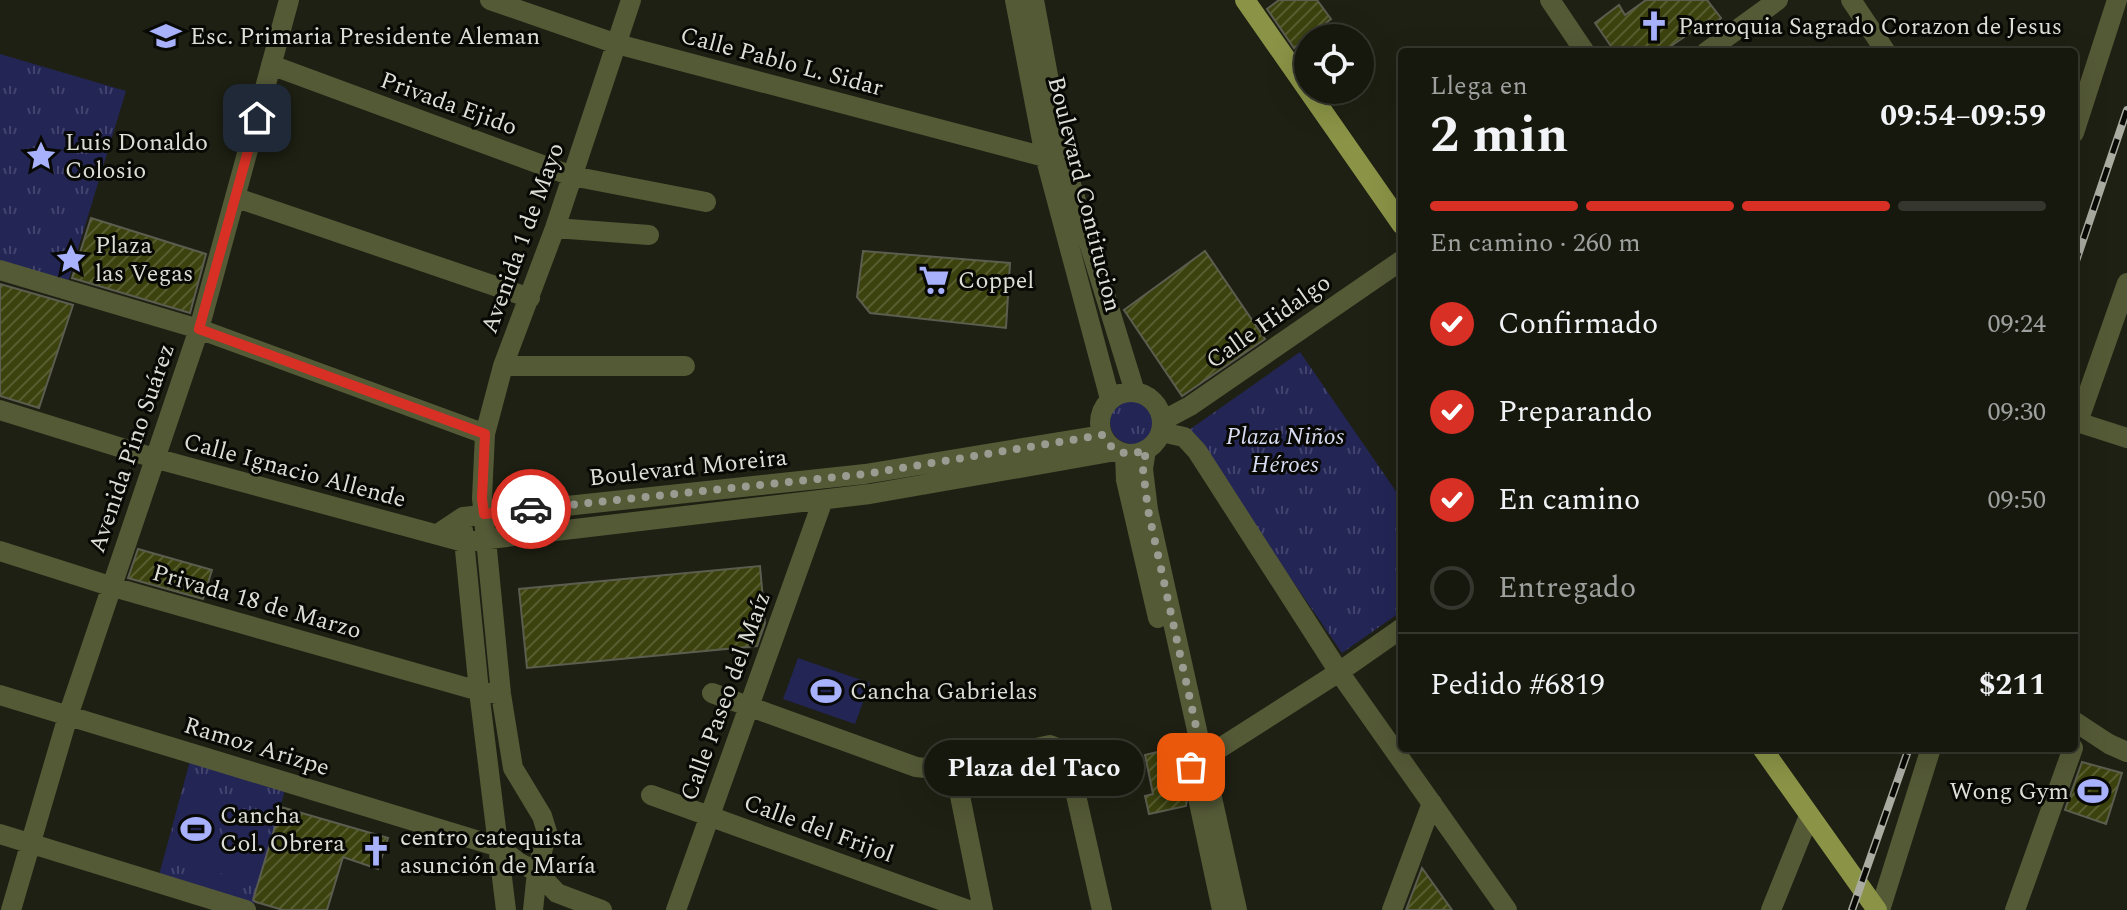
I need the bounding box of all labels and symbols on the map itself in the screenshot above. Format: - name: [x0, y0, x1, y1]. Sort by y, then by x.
- church icon: Parroquia Sagrado Corazon de Jesus: [1637, 9, 1671, 43]
- place label: Parroquia Sagrado Corazon de Jesus: [1678, 9, 2062, 45]
- street label: Calle Pablo L. Sidar: [676, 18, 887, 106]
- school or university icon: Esc. Primaria Presidente Aleman: [149, 19, 183, 53]
- place label: Esc. Primaria Presidente Aleman: [190, 19, 540, 55]
- street label: Privada Ejido: [375, 62, 522, 145]
- street label: Boulevard Contitucion: [1037, 73, 1131, 316]
- pin: [223, 84, 291, 152]
- place label: Luis Donaldo Colosio: [65, 125, 208, 189]
- street label: Avenida 1 de Mayo: [472, 138, 574, 339]
- place icon: Luis Donaldo Colosio: [24, 139, 58, 173]
- place label: Plaza las Vegas: [95, 228, 193, 292]
- place icon: Plaza las Vegas: [54, 242, 88, 276]
- supermarket icon: Coppel: [917, 263, 951, 297]
- place label: Coppel: [958, 263, 1034, 299]
- street label: Calle Hidalgo: [1199, 265, 1339, 378]
- street label: Avenida Pino Suárez: [79, 339, 185, 558]
- park label: Plaza Niños Héroes: [1226, 419, 1345, 483]
- street label: Calle Ignacio Allende: [179, 424, 410, 518]
- street label: Boulevard Moreira: [587, 440, 789, 496]
- courier: [491, 469, 571, 549]
- street label: Privada 18 de Marzo: [148, 555, 366, 649]
- street label: Calle Paseo del Maíz: [671, 587, 781, 806]
- sports icon: Cancha Gabrielas: [809, 674, 843, 708]
- place label: Cancha Gabrielas: [850, 674, 1038, 710]
- street label: Ramoz Arizpe: [179, 708, 334, 786]
- pin: [1157, 733, 1225, 801]
- callout: Plaza del Taco: [923, 739, 1143, 795]
- place label: Wong Gym: [1949, 774, 2069, 810]
- sports icon: Wong Gym: [2076, 774, 2110, 808]
- street label: Calle del Frijol: [739, 785, 899, 873]
- place label: Cancha Col. Obrera: [220, 798, 345, 862]
- sports icon: Cancha Col. Obrera: [179, 812, 213, 846]
- place label: centro catequista asunción de María: [400, 820, 596, 884]
- church icon: centro catequista asunción de María: [359, 834, 393, 868]

